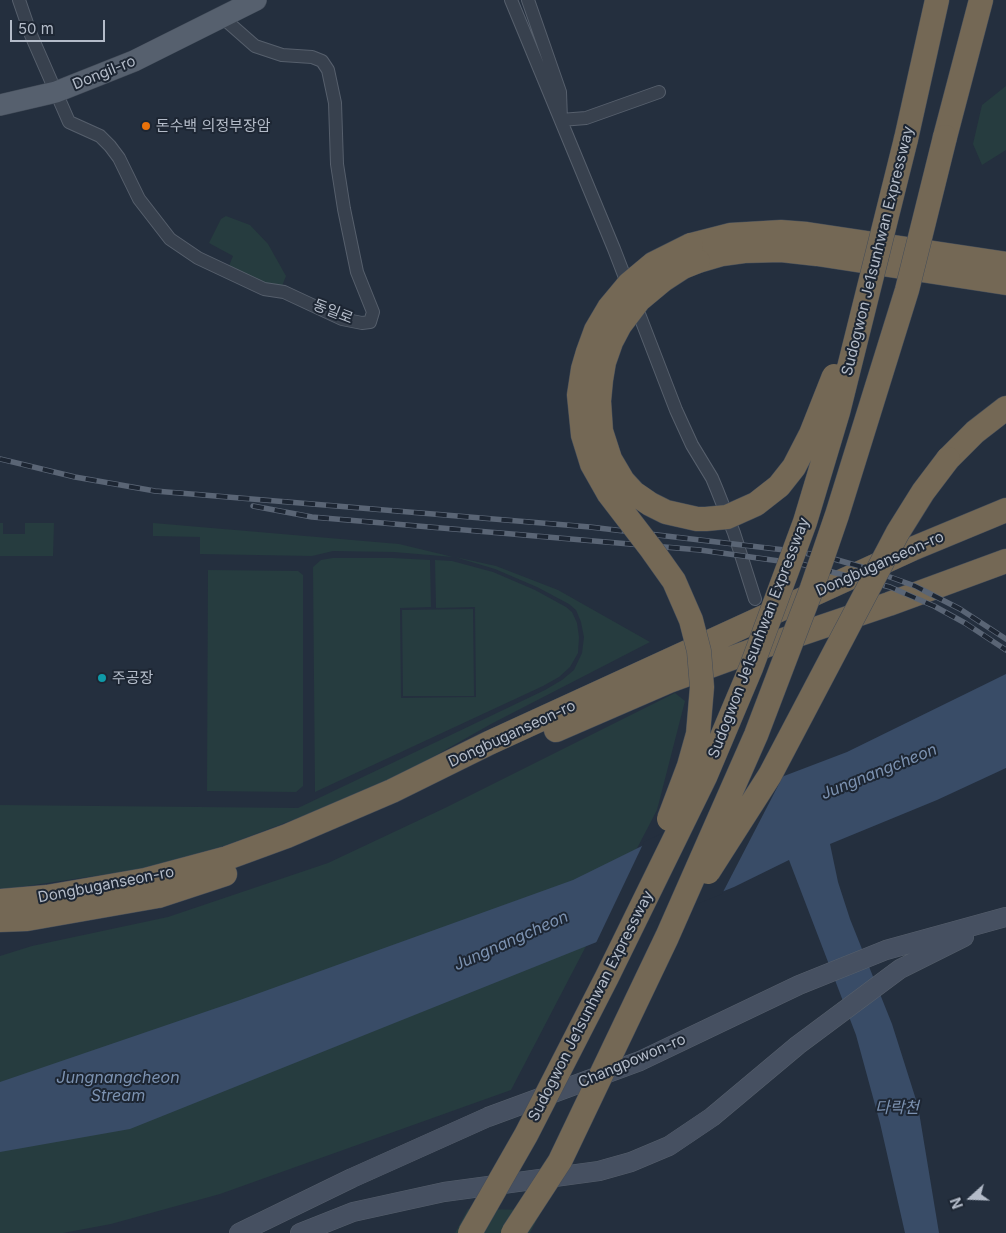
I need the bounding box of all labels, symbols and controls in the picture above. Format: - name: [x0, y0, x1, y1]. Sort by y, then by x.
- scale bar: [12, 10, 108, 42]
- text: 50 m: [18, 19, 54, 38]
- street label: Dongil-ro: [70, 52, 138, 94]
- place label: 돈수백 의정부장암: [156, 117, 271, 135]
- marker: 돈수백 의정부장암: [140, 120, 152, 132]
- street label: Sudogwon Je1sunhwan Expressway: [838, 124, 918, 378]
- street label: 동일로: [310, 296, 356, 328]
- street label: Sudogwon Je1sunhwan Expressway: [705, 515, 813, 761]
- street label: Dongbuganseon-ro: [813, 528, 947, 600]
- place label: 주공장: [112, 669, 153, 687]
- marker: 주공장: [96, 672, 108, 684]
- street label: Dongbuganseon-ro: [446, 697, 578, 771]
- water label: Jungnangcheon: [818, 740, 940, 804]
- street label: Dongbuganseon-ro: [36, 863, 176, 907]
- street label: Sudogwon Je1sunhwan Expressway: [525, 888, 657, 1124]
- water label: Jungnangcheon: [451, 907, 571, 975]
- street label: Changpowon-ro: [575, 1030, 689, 1092]
- water label: Jungnangcheon Stream: [56, 1068, 180, 1106]
- water label: 다락천: [875, 1098, 919, 1118]
- north arrow: [946, 1173, 996, 1223]
- text: N: [947, 1195, 966, 1211]

